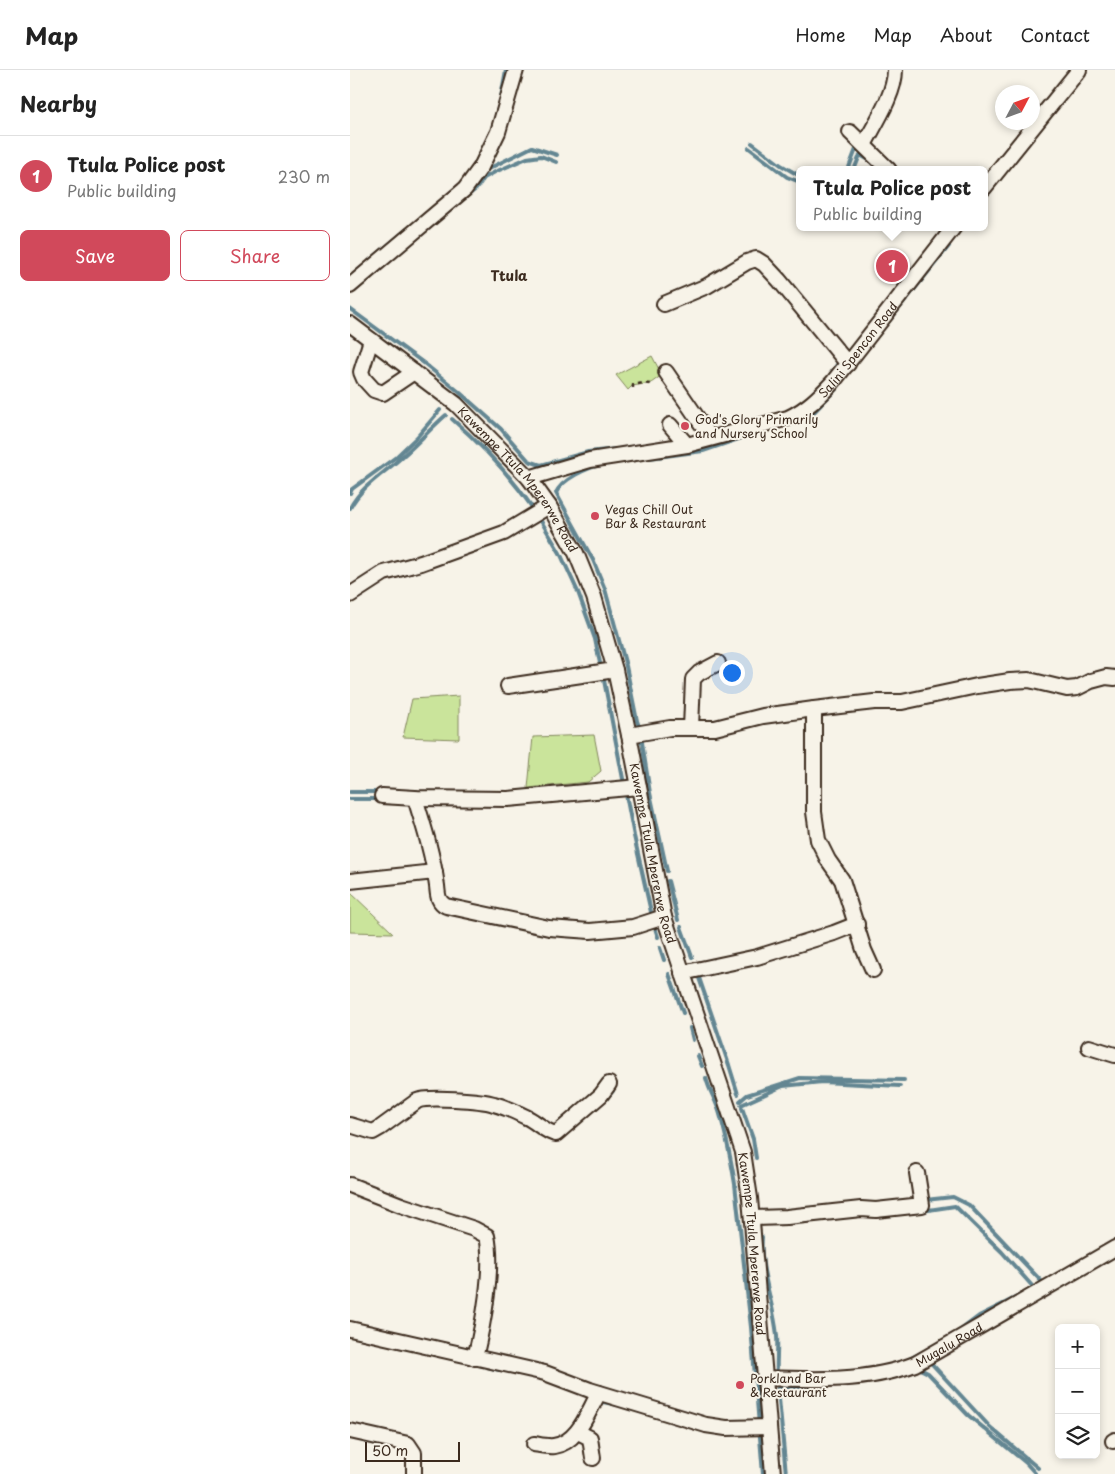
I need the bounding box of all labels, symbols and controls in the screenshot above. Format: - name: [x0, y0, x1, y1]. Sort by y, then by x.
- text: Map: [25, 17, 78, 53]
- text: Home: [795, 21, 845, 48]
- text: Map: [873, 21, 912, 48]
- text: About: [940, 21, 992, 48]
- text: Contact: [1020, 21, 1090, 48]
- north arrow: [995, 85, 1040, 130]
- text: Nearby: [20, 87, 97, 119]
- text: Ttula Police post: [67, 150, 225, 178]
- text: 1: [32, 164, 40, 188]
- text: 230 m: [278, 164, 330, 188]
- popup: [796, 166, 988, 231]
- text: Ttula Police post: [813, 173, 971, 201]
- text: Public building: [67, 178, 177, 202]
- text: Public building: [813, 201, 922, 225]
- button: Save: [20, 230, 170, 281]
- button: Share: [180, 230, 330, 281]
- pin: 1: [876, 247, 908, 285]
- district label: Ttula: [490, 265, 528, 286]
- street label: Salini Spencon Road: [814, 298, 902, 402]
- street label: Kawempe Ttula Mpererwe Road: [454, 402, 583, 555]
- place label: God's Glory Primarily and Nursery School: [695, 410, 818, 442]
- marker: God's Glory Primarily and Nursery School: [679, 420, 691, 432]
- place label: Vegas Chill Out Bar & Restaurant: [605, 500, 706, 532]
- marker: Vegas Chill Out Bar & Restaurant: [589, 510, 601, 522]
- your location: [719, 660, 745, 686]
- street label: Kawempe Ttula Mpererwe Road: [626, 761, 681, 946]
- street label: Kawempe Ttula Mpererwe Road: [734, 1151, 770, 1336]
- street label: Mugalu Road: [912, 1318, 986, 1371]
- map controls: [1055, 1324, 1100, 1459]
- button: +: [1055, 1324, 1100, 1369]
- place label: Porkland Bar & Restaurant: [750, 1369, 827, 1401]
- button: −: [1055, 1369, 1100, 1414]
- marker: Porkland Bar & Restaurant: [734, 1379, 746, 1391]
- button: layers: [1055, 1414, 1100, 1459]
- scale bar: [365, 1439, 460, 1462]
- text: 50 m: [372, 1440, 408, 1461]

